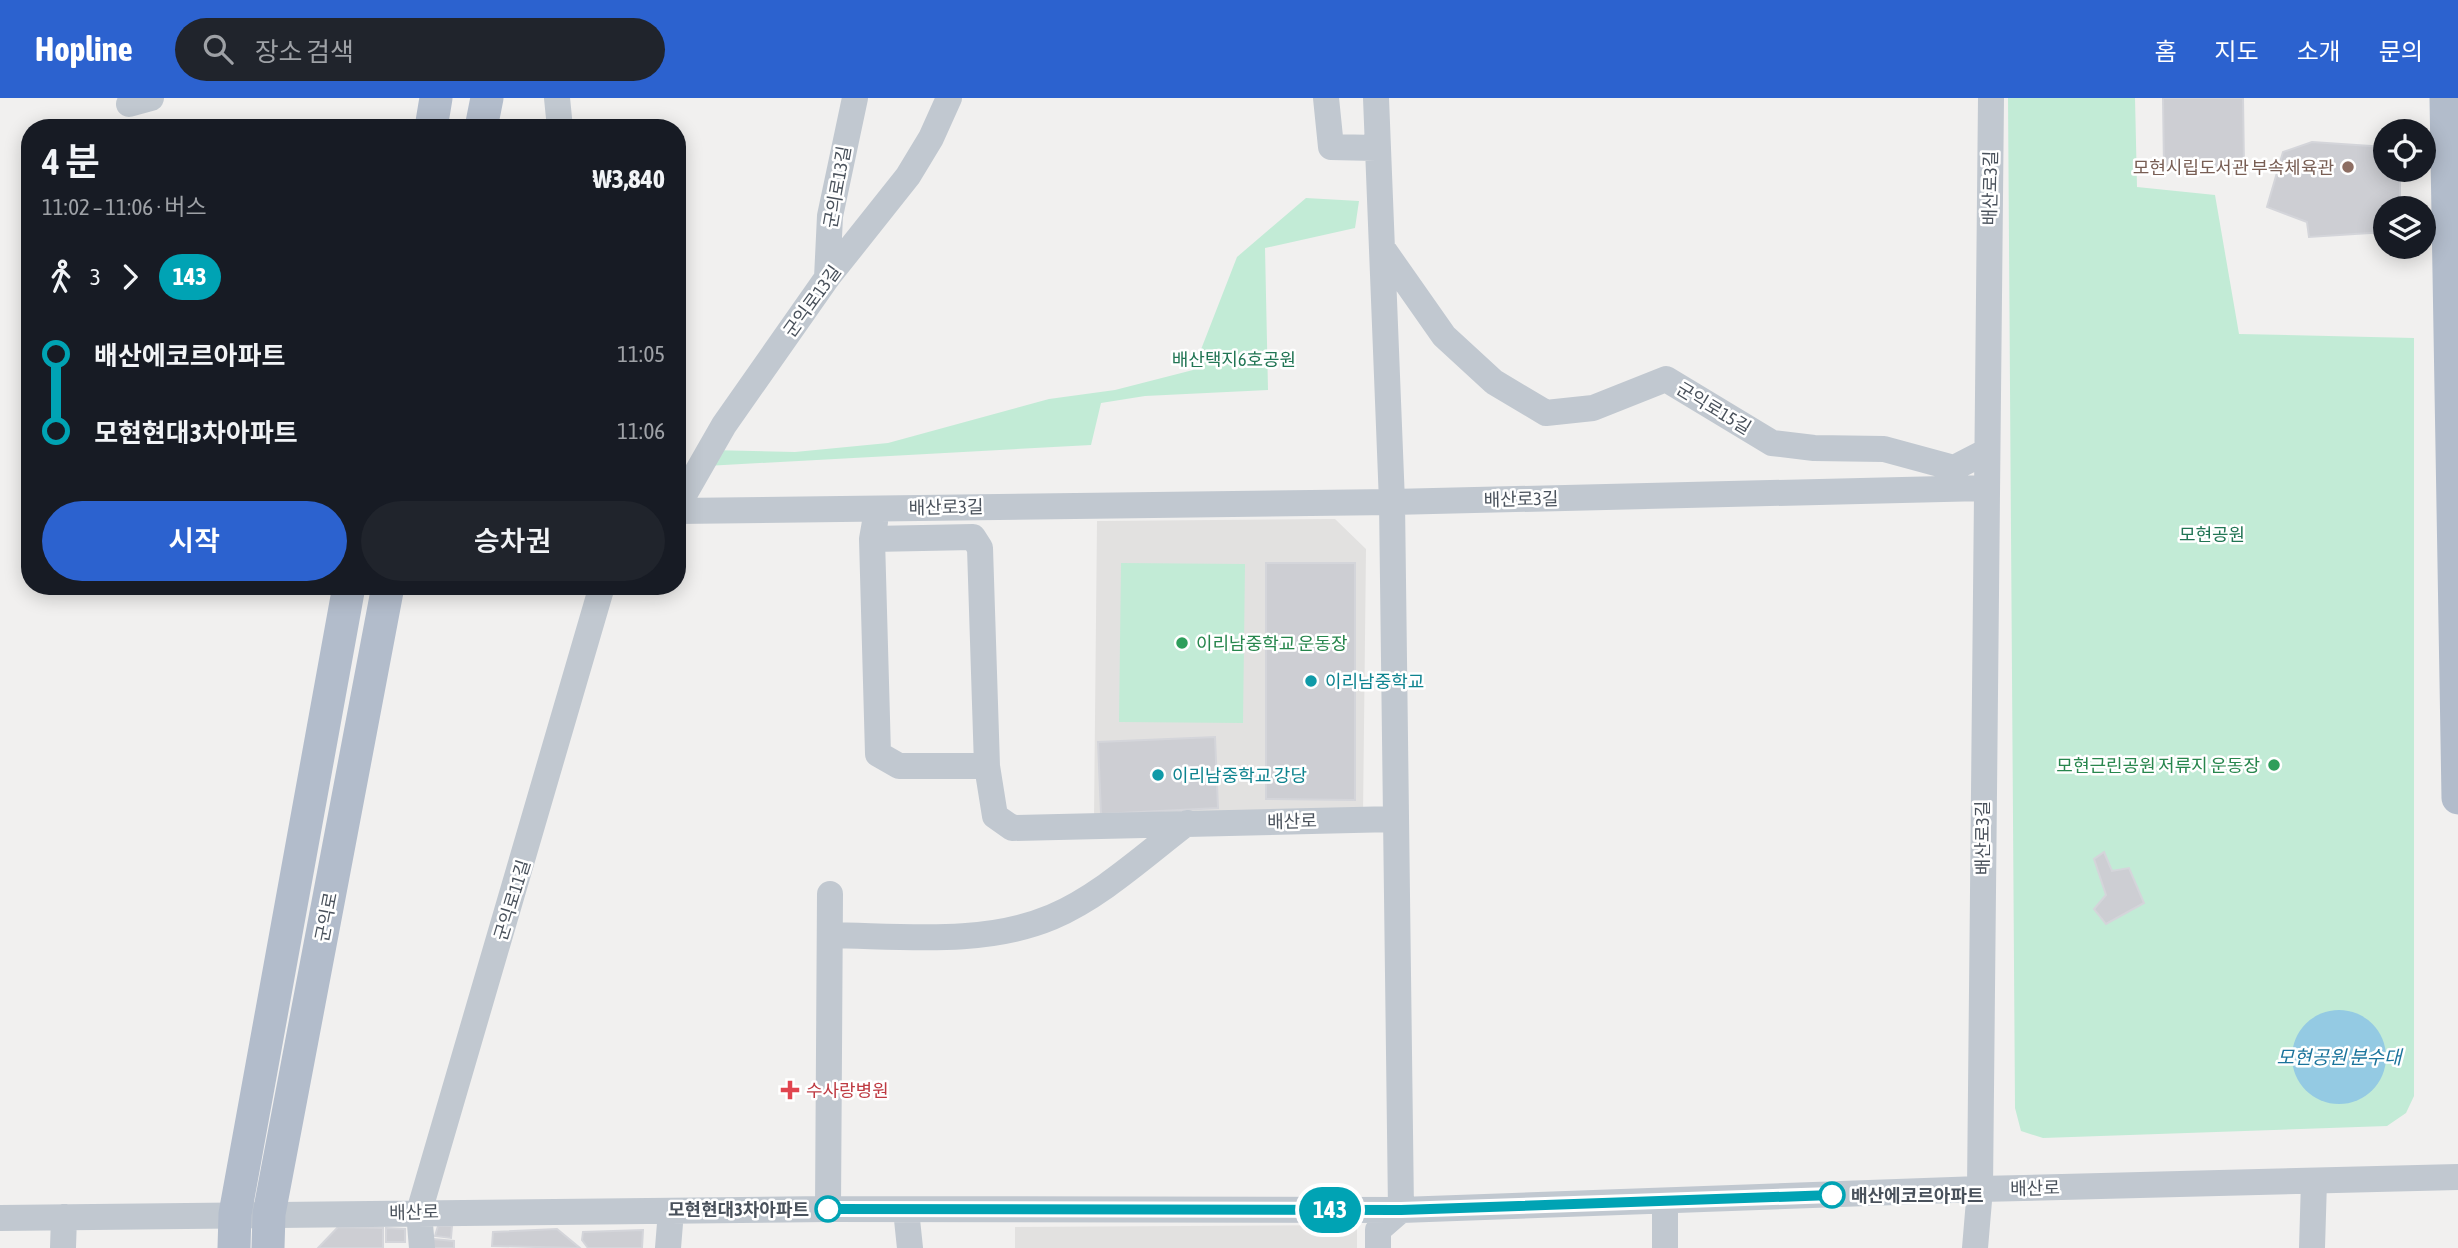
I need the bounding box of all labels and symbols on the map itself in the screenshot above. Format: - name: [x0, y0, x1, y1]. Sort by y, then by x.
- street label: 군의로13길: [819, 144, 855, 230]
- street label: 배산로3길: [1979, 150, 2001, 226]
- place label: 모현시립도서관 부속체육관: [2133, 157, 2334, 178]
- marker: 모현시립도서관 부속체육관: [2340, 159, 2356, 175]
- street label: 군익로13길: [779, 261, 845, 341]
- park label: 배산택지6호공원: [1172, 349, 1296, 370]
- street label: 군익로15길: [1673, 378, 1755, 438]
- street label: 배산로3길: [1483, 488, 1559, 510]
- street label: 배산로3길: [908, 496, 984, 518]
- park label: 모현공원: [2179, 524, 2245, 545]
- place label: 이리남중학교 운동장: [1196, 633, 1348, 654]
- marker: 이리남중학교 운동장: [1174, 635, 1190, 651]
- place label: 이리남중학교: [1325, 671, 1424, 692]
- marker: 이리남중학교: [1303, 673, 1319, 689]
- place label: 모현근린공원 저류지 운동장: [2056, 755, 2260, 776]
- marker: 모현근린공원 저류지 운동장: [2266, 757, 2282, 773]
- place label: 이리남중학교 강당: [1172, 765, 1307, 786]
- marker: 이리남중학교 강당: [1150, 767, 1166, 783]
- street label: 배산로3길: [1972, 801, 1993, 875]
- street label: 배산로: [1267, 810, 1317, 832]
- street label: 군익로11길: [490, 857, 534, 943]
- street label: 군익로: [311, 891, 341, 943]
- water label: 모현공원 분수대: [2277, 1046, 2404, 1068]
- marker: 수사랑병원: [780, 1080, 800, 1100]
- place label: 수사랑병원: [806, 1080, 889, 1101]
- street label: 배산로: [2010, 1177, 2060, 1199]
- marker: 배산에코르아파트: [1819, 1182, 1845, 1208]
- place label: 배산에코르아파트: [1851, 1185, 1983, 1206]
- line badge: 143: [1290, 1187, 1370, 1233]
- marker: 모현현대3차아파트: [815, 1196, 841, 1222]
- place label: 모현현대3차아파트: [668, 1199, 809, 1220]
- street label: 배산로: [389, 1201, 439, 1223]

